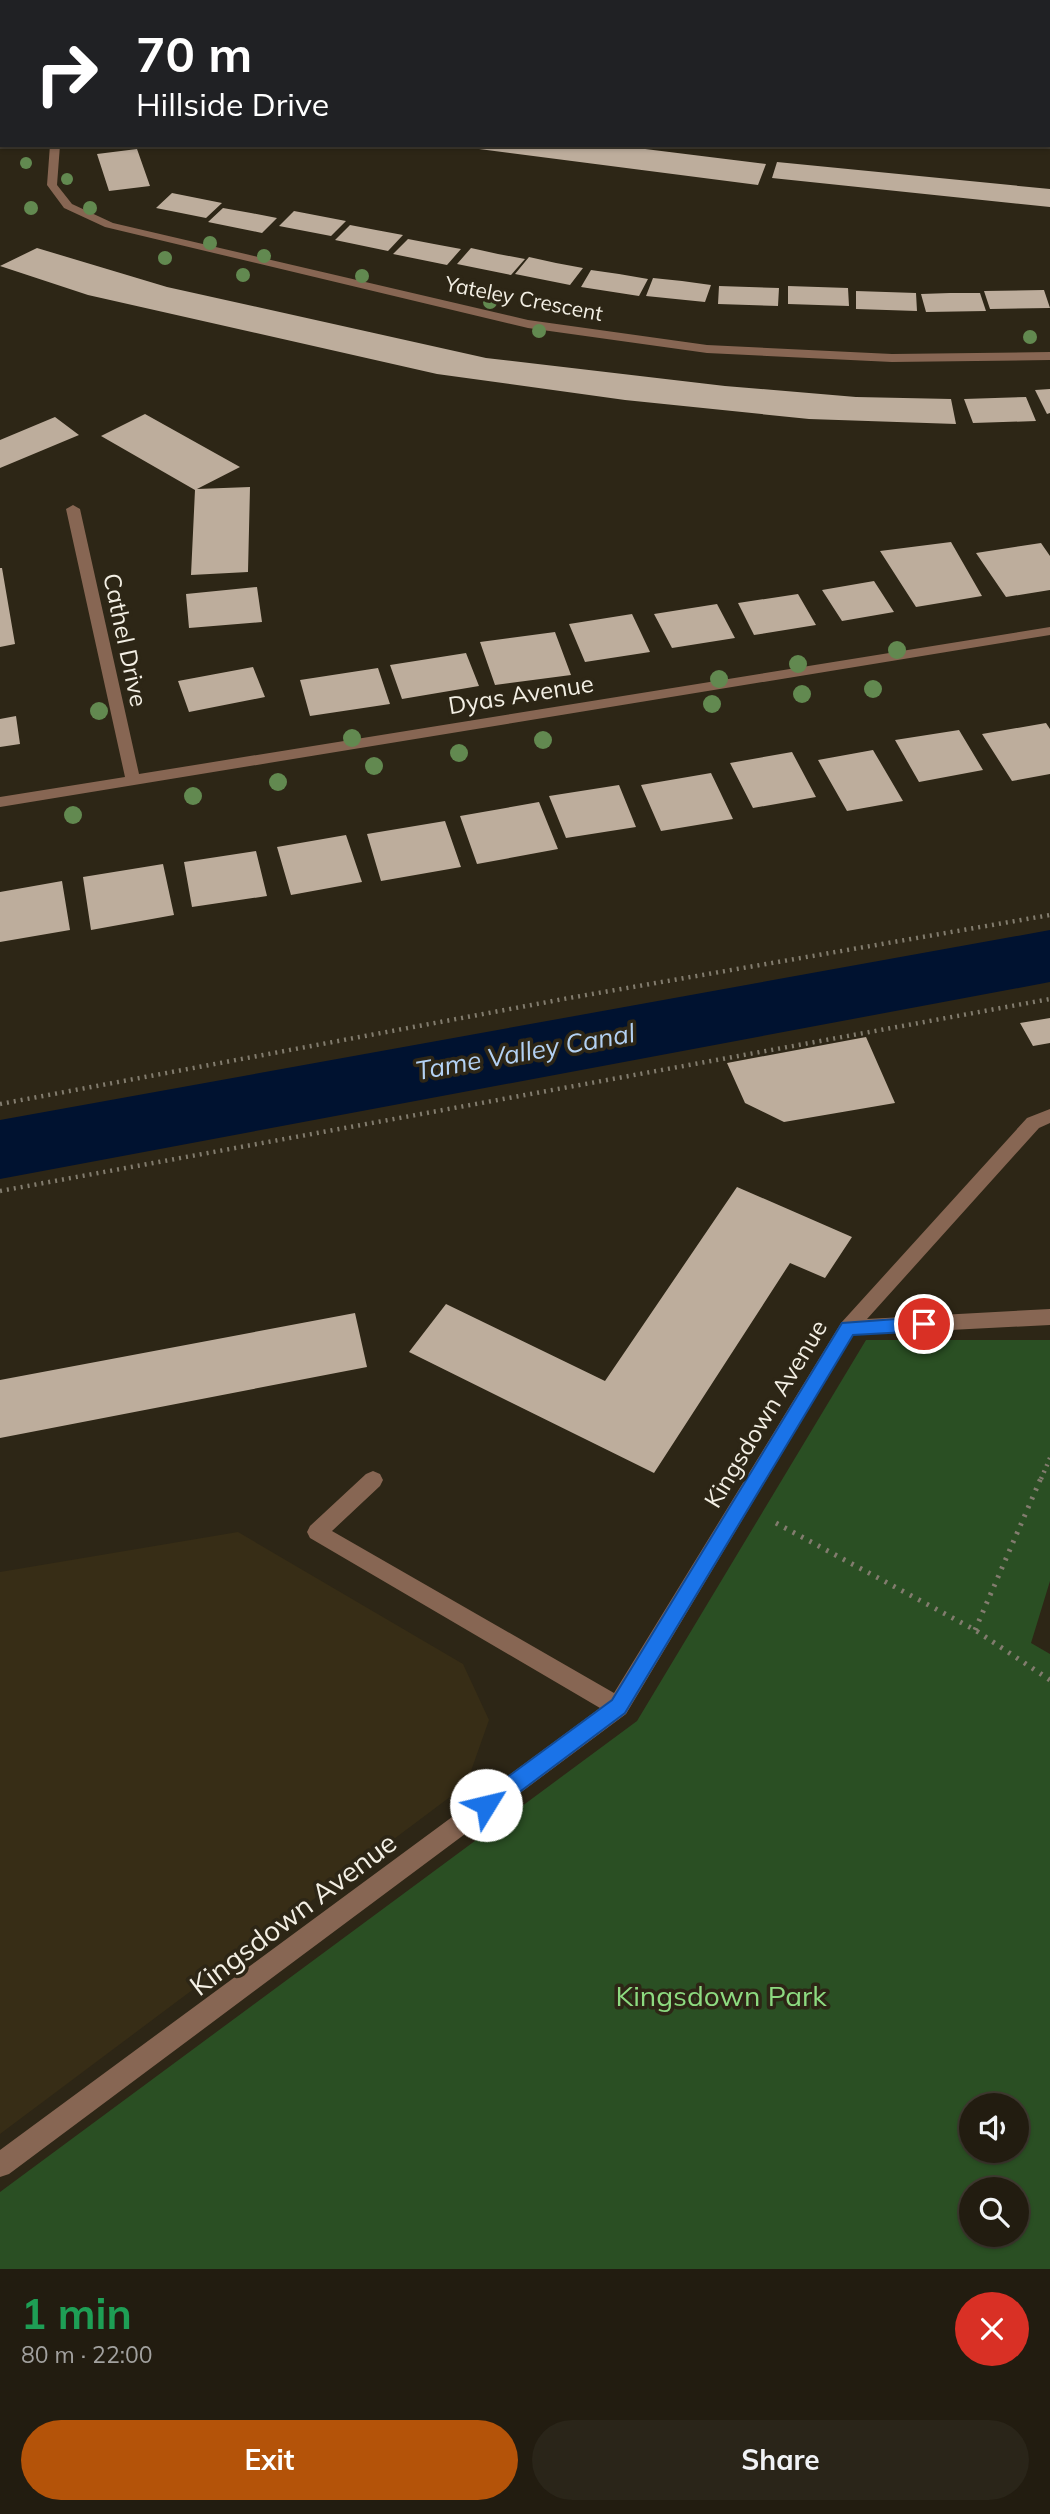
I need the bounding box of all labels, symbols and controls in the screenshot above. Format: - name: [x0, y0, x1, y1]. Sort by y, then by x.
- text: 70 m: [136, 23, 252, 84]
- icon: right: [21, 28, 112, 119]
- text: Hillside Drive: [136, 84, 329, 124]
- street label: Yateley Crescent: [442, 270, 605, 326]
- street label: Cathel Drive: [97, 570, 155, 709]
- street label: Dyas Avenue: [446, 668, 596, 720]
- water label: Tame Valley Canal: [413, 1016, 638, 1087]
- pin: [894, 1294, 954, 1354]
- icon: arrive: [905, 1305, 943, 1343]
- street label: Kingsdown Avenue: [697, 1314, 833, 1513]
- position arrow: [449, 1768, 523, 1842]
- street label: Kingsdown Avenue: [182, 1824, 403, 2003]
- park label: Kingsdown Park: [615, 1978, 827, 2013]
- map controls: [959, 2093, 1029, 2247]
- button: sound: [959, 2093, 1029, 2163]
- button: search: [959, 2177, 1029, 2247]
- text: 1 min: [21, 2287, 132, 2340]
- button: close: [955, 2292, 1029, 2366]
- text: 80 m · 22:00: [21, 2340, 153, 2369]
- button: Exit: [21, 2420, 518, 2500]
- button: Share: [532, 2420, 1029, 2500]

